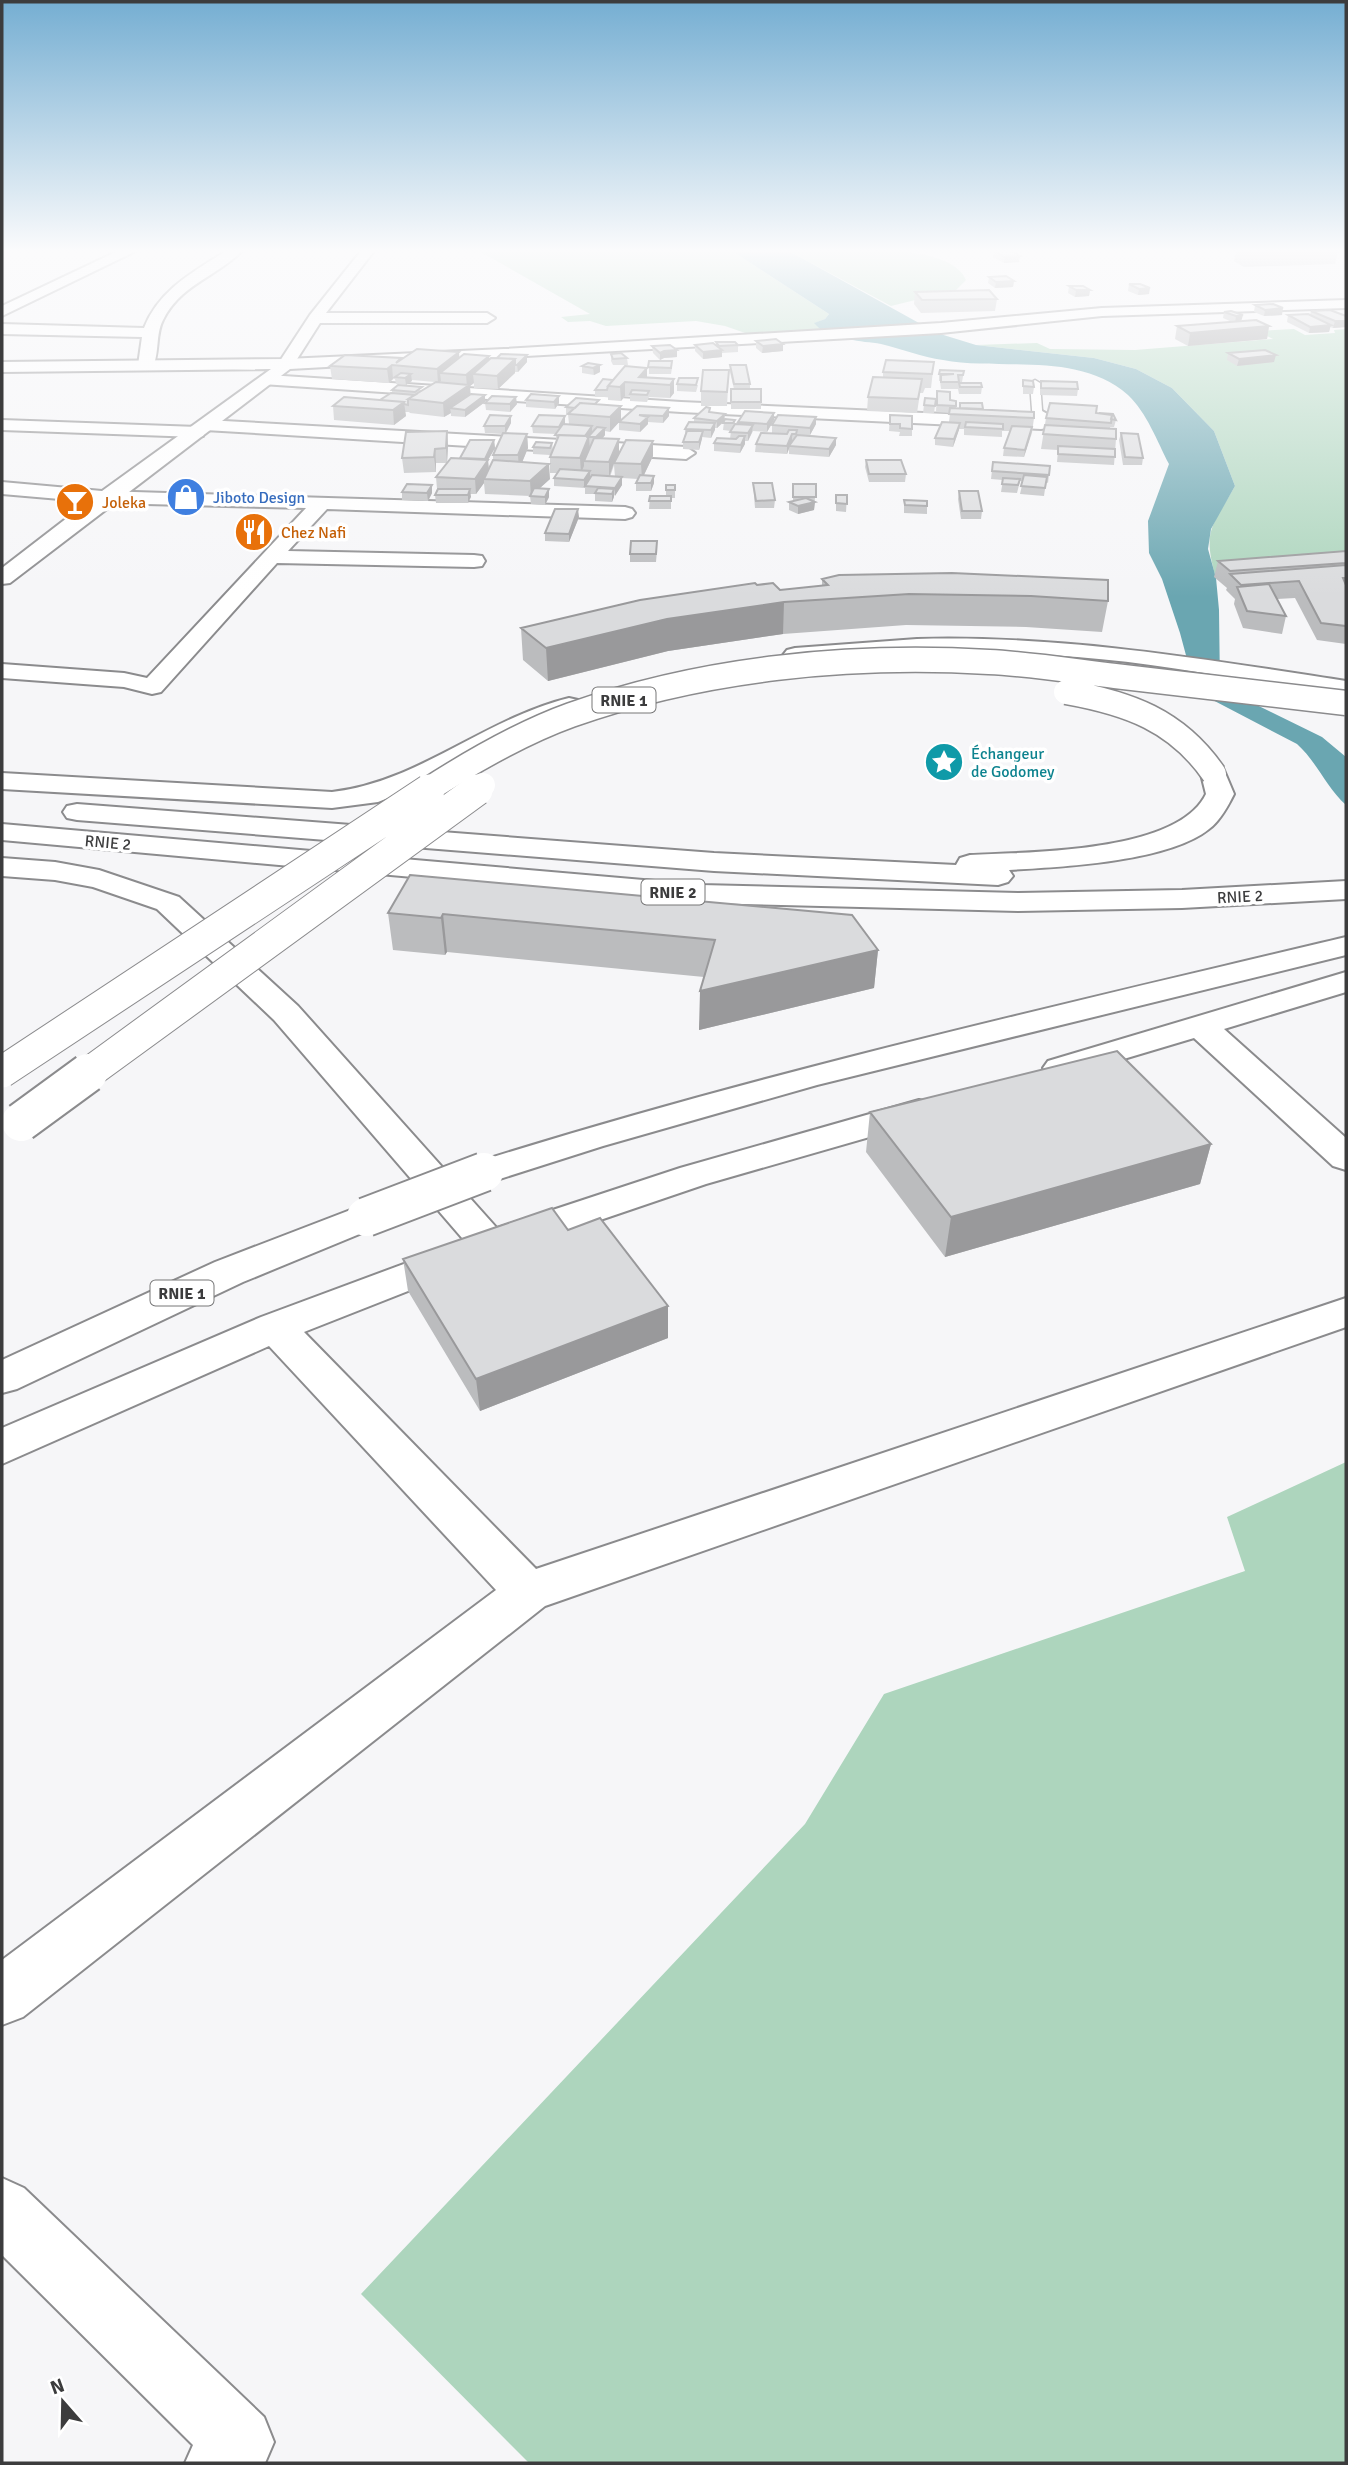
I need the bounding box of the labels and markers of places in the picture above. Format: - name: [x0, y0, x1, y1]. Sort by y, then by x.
- shop icon: Jiboto Design: [165, 476, 207, 518]
- bar icon: Joleka: [54, 481, 96, 523]
- place label: Jiboto Design: [213, 488, 305, 508]
- place label: Joleka: [102, 493, 146, 513]
- restaurant icon: Chez Nafi: [233, 511, 275, 553]
- place label: Chez Nafi: [281, 523, 346, 543]
- place icon: Échangeur de Godomey: [923, 741, 965, 783]
- place label: Échangeur de Godomey: [971, 744, 1055, 782]

